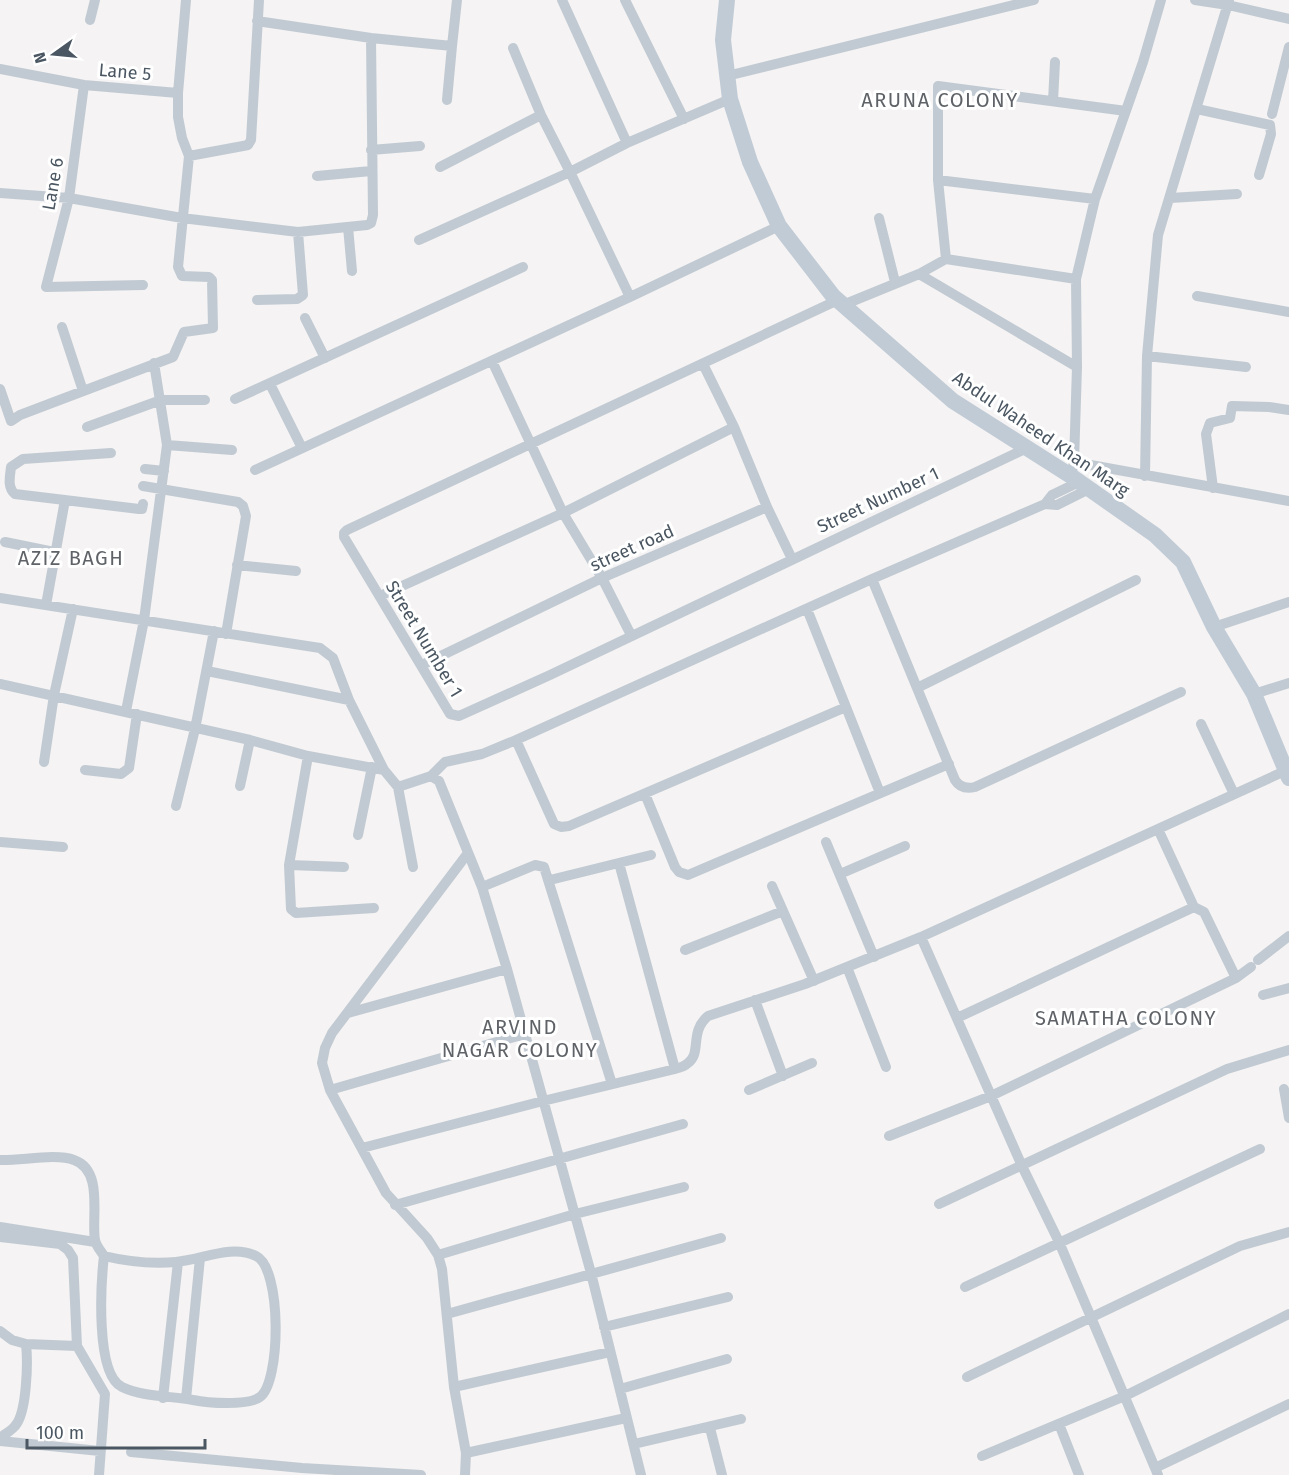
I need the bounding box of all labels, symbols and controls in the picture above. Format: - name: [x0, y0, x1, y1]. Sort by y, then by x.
- north arrow: [24, 24, 84, 84]
- text: N: [29, 50, 51, 65]
- street label: Lane 5: [98, 59, 152, 85]
- district label: ARUNA COLONY: [861, 88, 1019, 112]
- street label: Lane 6: [38, 156, 68, 212]
- street label: Abdul Waheed Khan Marg: [949, 367, 1134, 502]
- street label: Street Number 1: [814, 462, 942, 538]
- street label: street road: [587, 520, 677, 576]
- district label: AZIZ BAGH: [18, 546, 124, 570]
- street label: Street Number 1: [381, 577, 467, 701]
- district label: SAMATHA COLONY: [1035, 1006, 1217, 1030]
- district label: ARVIND NAGAR COLONY: [442, 1015, 598, 1062]
- scale bar: [27, 1412, 206, 1450]
- text: 100 m: [36, 1422, 84, 1444]

